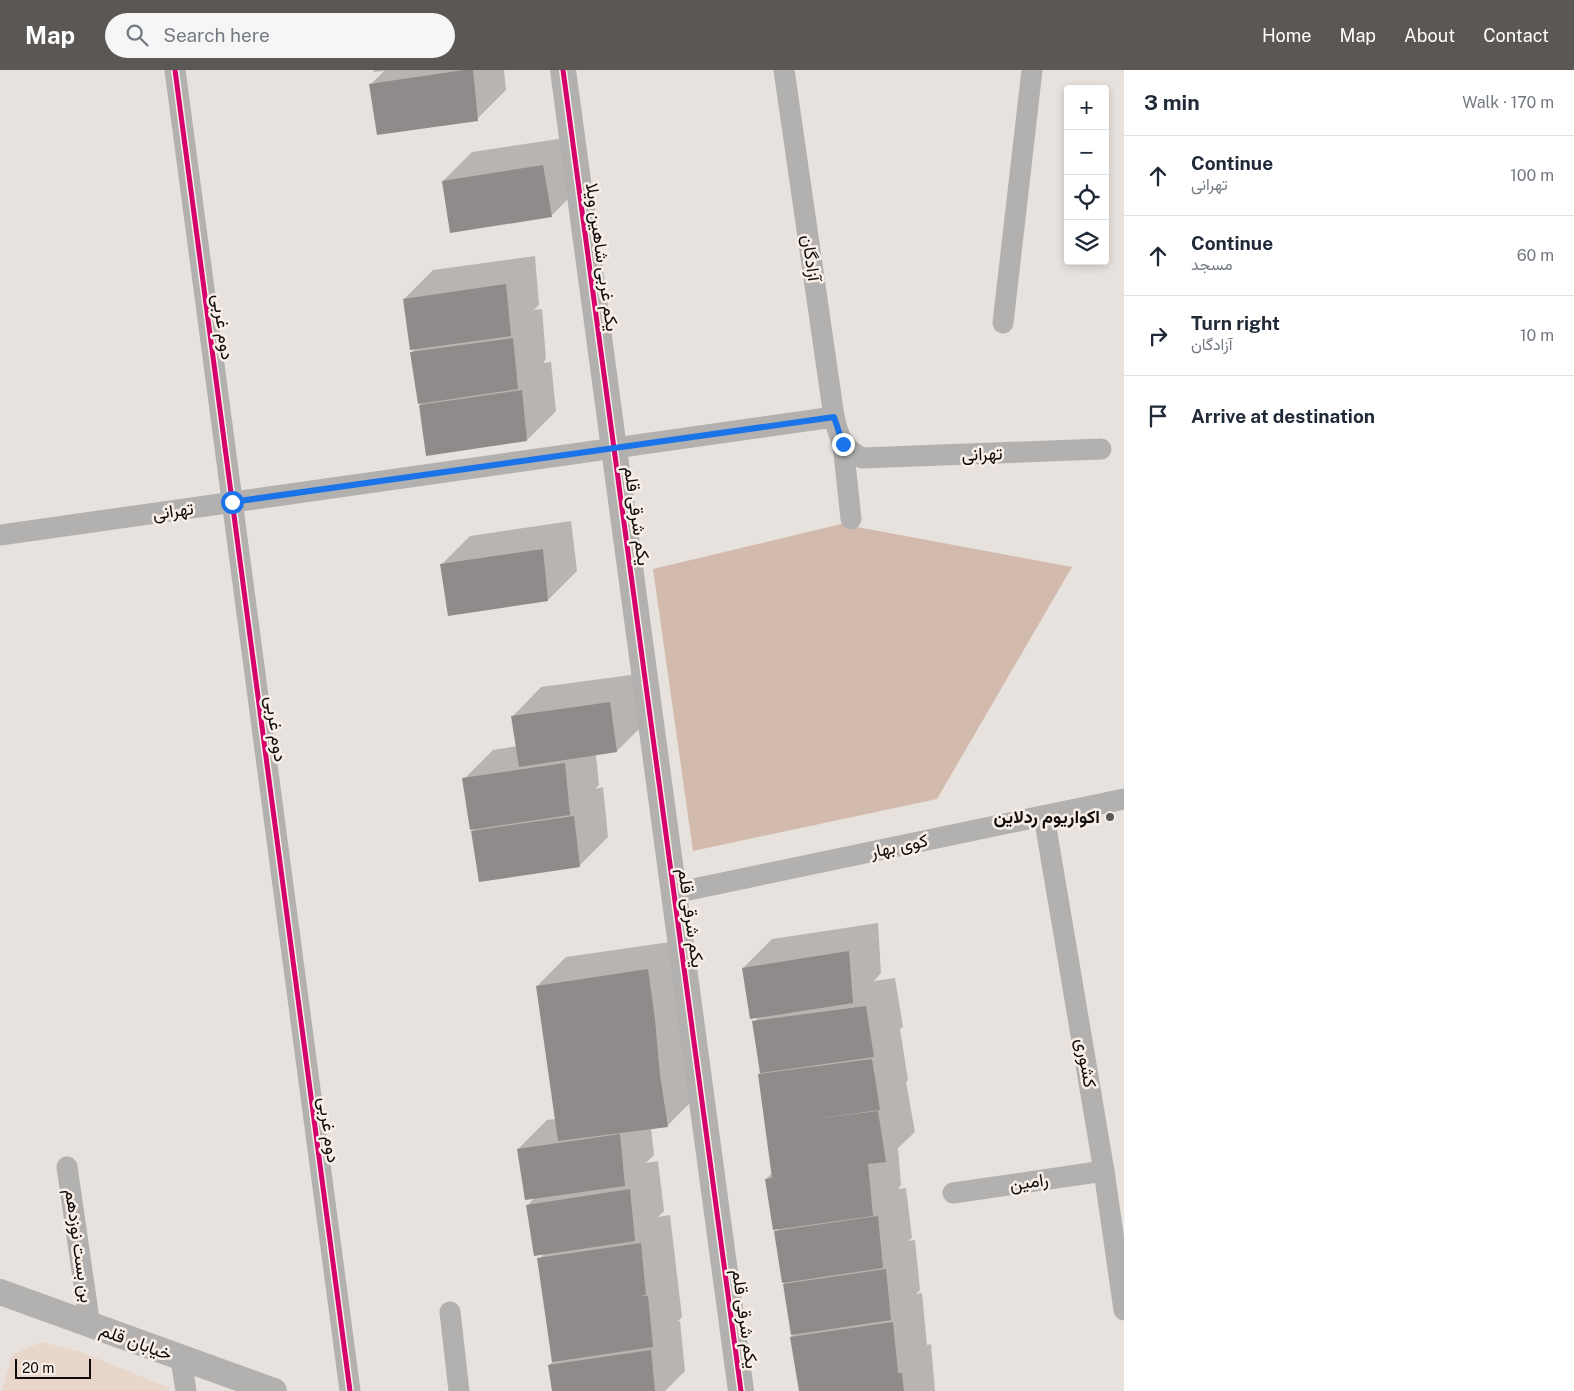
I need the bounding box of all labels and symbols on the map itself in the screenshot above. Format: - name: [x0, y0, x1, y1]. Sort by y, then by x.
- street label: یکم غربی شاهین ویلا: [580, 181, 623, 333]
- street label: آزادگان: [797, 233, 825, 284]
- street label: دوم غربی: [207, 293, 239, 361]
- route end: [832, 433, 855, 456]
- street label: تهرانی: [961, 442, 1003, 466]
- street label: یکم شرقی قلم: [618, 465, 655, 567]
- route start: [221, 491, 244, 514]
- street label: تهرانی: [151, 497, 195, 525]
- street label: دوم غربی: [260, 695, 292, 763]
- place label: اکواریوم ردلاین: [994, 806, 1100, 829]
- marker: اکواریوم ردلاین: [1104, 811, 1116, 823]
- street label: کوی بهار: [867, 829, 930, 863]
- street label: یکم شرقی قلم: [672, 867, 709, 969]
- street label: کشوری: [1071, 1036, 1101, 1090]
- street label: دوم غربی: [313, 1096, 345, 1164]
- street label: رامین: [1008, 1168, 1050, 1196]
- street label: بن بست نوزدهم: [59, 1188, 98, 1304]
- street label: یکم شرقی قلم: [726, 1268, 763, 1370]
- street label: خیابان قلم: [97, 1319, 175, 1366]
- scale bar: [15, 1356, 91, 1379]

